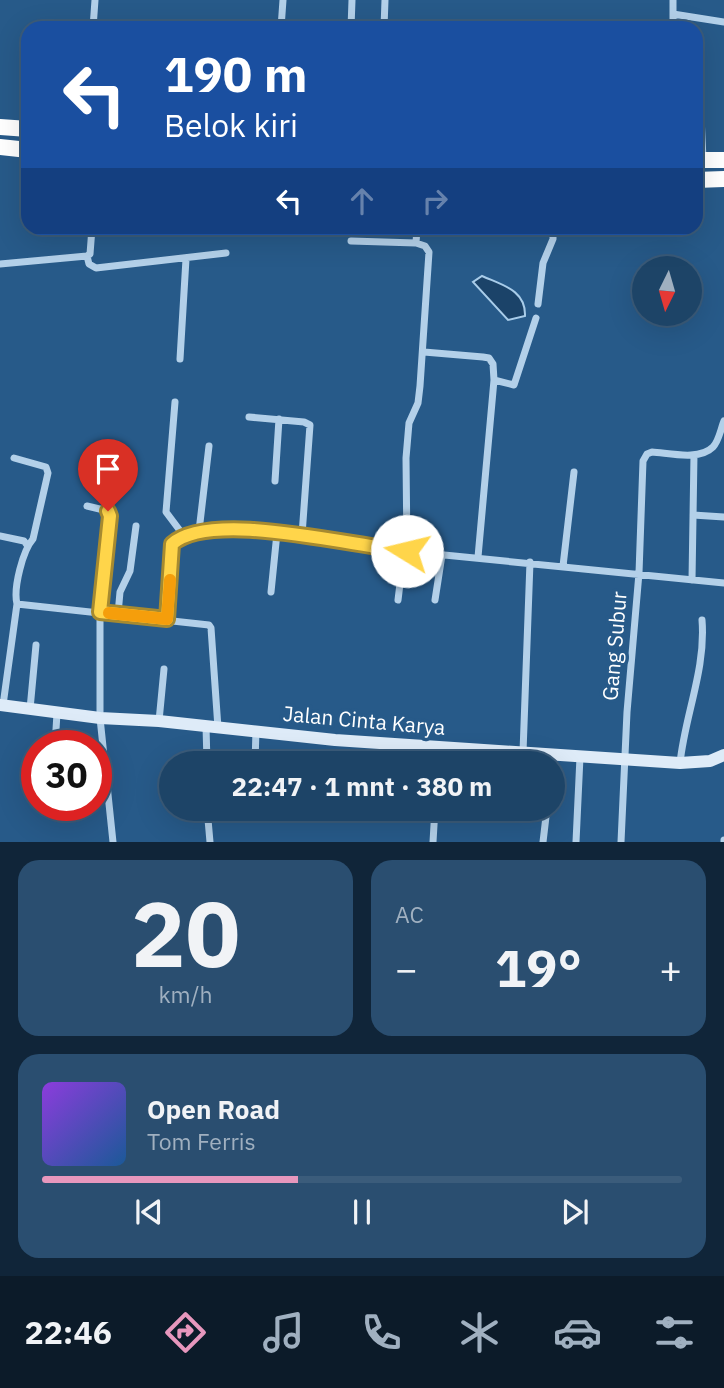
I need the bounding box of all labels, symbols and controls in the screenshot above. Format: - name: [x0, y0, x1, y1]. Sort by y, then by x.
- text: 190 m: [164, 42, 308, 105]
- icon: left: [49, 49, 140, 140]
- text: Belok kiri: [164, 104, 298, 146]
- icon: left: [270, 182, 308, 220]
- icon: ahead: [343, 182, 381, 220]
- icon: right: [416, 182, 454, 220]
- north arrow: [632, 256, 702, 326]
- map controls: [632, 256, 702, 326]
- pin: [78, 439, 138, 511]
- icon: arrive: [89, 450, 127, 488]
- position arrow: [370, 514, 444, 588]
- street label: Gang Subur: [595, 590, 633, 702]
- street label: Jalan Cinta Karya: [282, 699, 447, 741]
- speed limit sign: 30: [21, 730, 112, 821]
- text: 22:47 · 1 mnt · 380 m: [232, 769, 492, 803]
- text: 20: [131, 874, 240, 992]
- text: AC: [395, 899, 424, 929]
- text: 19°: [495, 934, 582, 1001]
- text: −: [395, 944, 418, 993]
- text: +: [659, 944, 682, 993]
- text: km/h: [158, 979, 213, 1009]
- text: Open Road: [147, 1092, 280, 1126]
- text: Tom Ferris: [147, 1126, 256, 1156]
- icon: previous: [130, 1193, 168, 1231]
- icon: pause: [343, 1193, 381, 1231]
- icon: next: [556, 1193, 594, 1231]
- icon: directions: [161, 1308, 210, 1357]
- icon: music: [259, 1308, 308, 1357]
- icon: phone: [357, 1308, 406, 1357]
- icon: climate: [455, 1308, 504, 1357]
- icon: car: [553, 1308, 602, 1357]
- icon: filters: [650, 1308, 699, 1357]
- text: 22:46: [24, 1311, 112, 1353]

